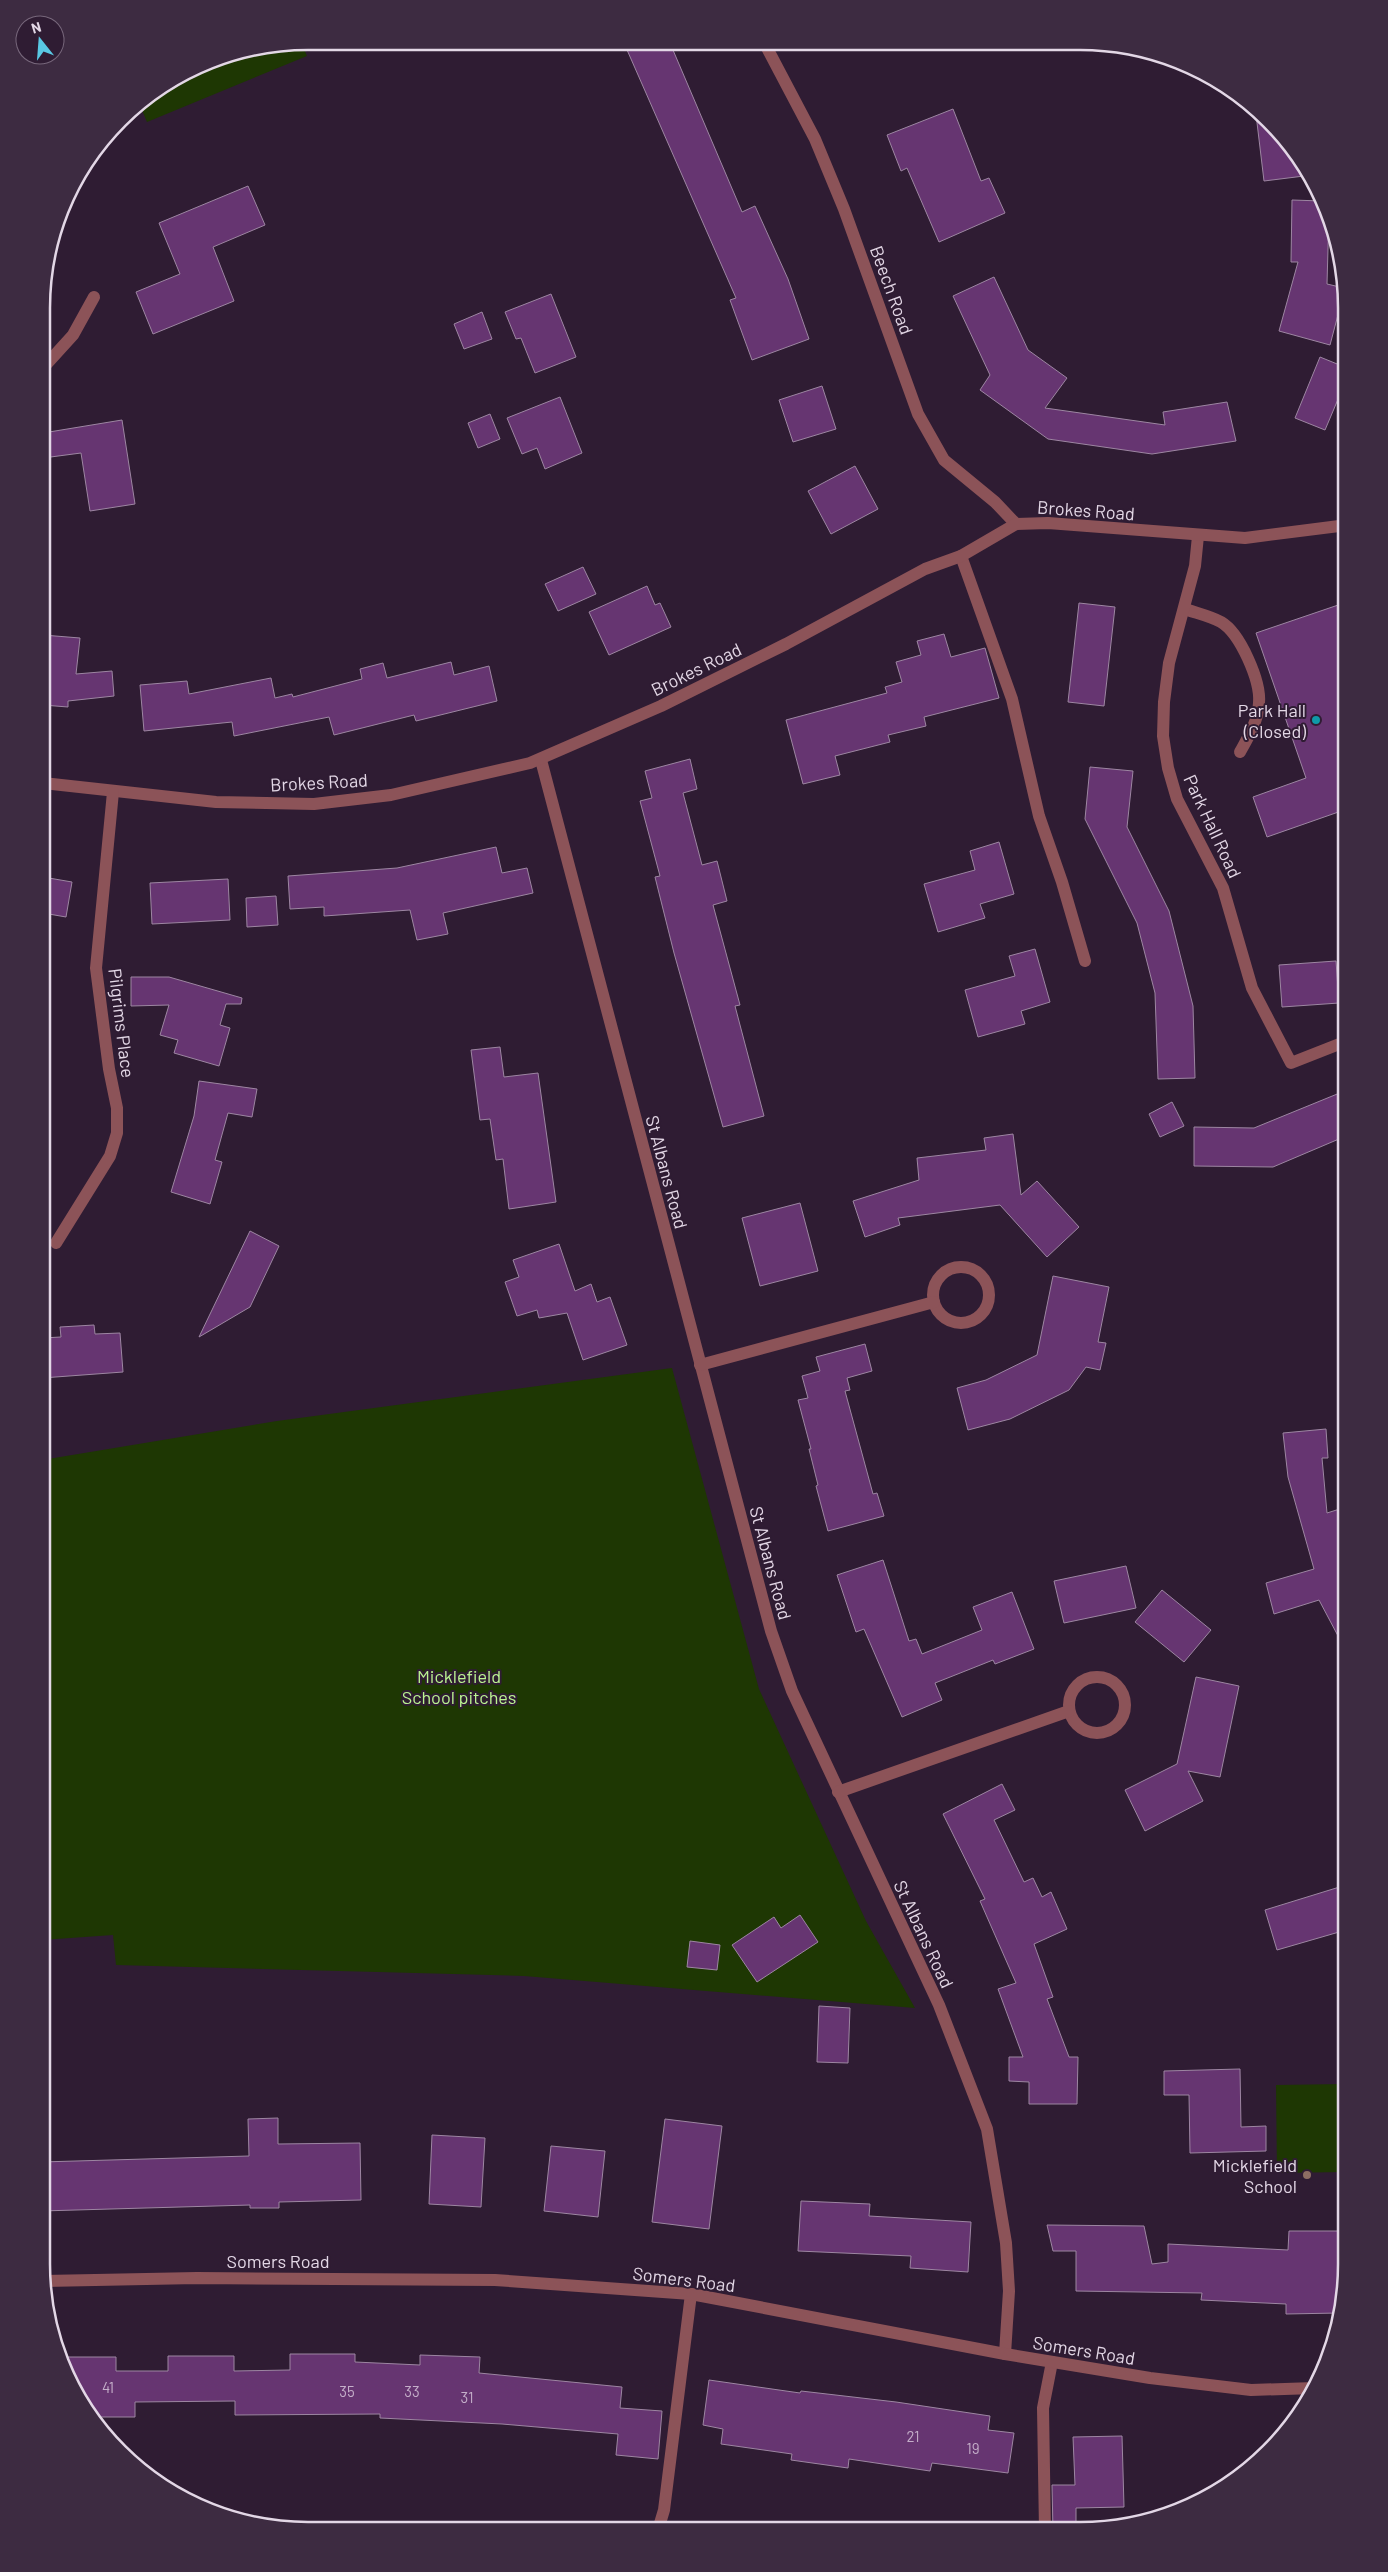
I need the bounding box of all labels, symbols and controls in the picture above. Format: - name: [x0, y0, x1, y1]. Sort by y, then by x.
- north arrow: [15, 15, 65, 65]
- text: N: [29, 18, 43, 37]
- street label: Beech Road: [866, 243, 918, 337]
- street label: Brokes Road: [1036, 496, 1136, 524]
- street label: Brokes Road: [647, 638, 745, 700]
- place label: Park Hall (Closed): [1238, 699, 1306, 742]
- marker: Park Hall (Closed): [1310, 714, 1322, 726]
- street label: Brokes Road: [270, 768, 368, 796]
- street label: Park Hall Road: [1179, 771, 1247, 881]
- street label: Pilgrims Place: [104, 967, 140, 1079]
- street label: St Albans Road: [641, 1113, 693, 1231]
- street label: St Albans Road: [745, 1504, 797, 1622]
- park label: Micklefield School pitches: [402, 1665, 516, 1708]
- street label: St Albans Road: [889, 1877, 959, 1991]
- place label: Micklefield School: [1213, 2154, 1297, 2197]
- marker: Micklefield School: [1301, 2169, 1313, 2181]
- street label: Somers Road: [226, 2250, 330, 2272]
- street label: Somers Road: [631, 2262, 737, 2296]
- street label: Somers Road: [1031, 2331, 1137, 2369]
- house number: 41: [102, 2378, 114, 2396]
- house number: 35: [339, 2382, 355, 2400]
- house number: 33: [404, 2382, 420, 2400]
- house number: 31: [461, 2388, 473, 2406]
- house number: 21: [906, 2427, 920, 2445]
- house number: 19: [966, 2439, 980, 2457]

